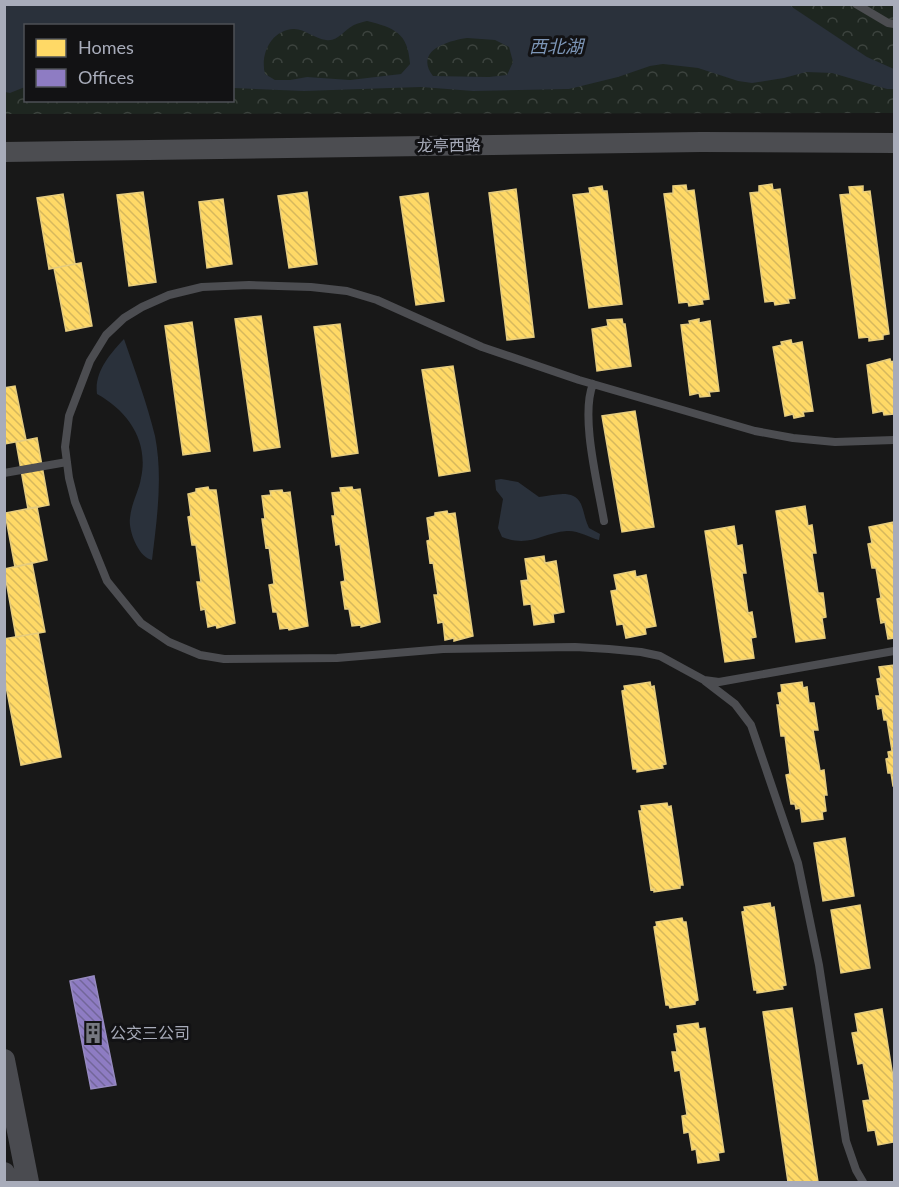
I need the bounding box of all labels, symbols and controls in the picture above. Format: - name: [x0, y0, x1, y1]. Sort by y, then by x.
- legend: [24, 24, 234, 102]
- water label: 西北湖: [529, 35, 586, 57]
- text: Homes: [78, 36, 134, 58]
- text: Offices: [78, 66, 134, 88]
- street label: 龙亭西路: [417, 134, 481, 155]
- building icon: 公交三公司: [81, 1021, 105, 1045]
- place label: 公交三公司: [110, 1023, 190, 1042]

